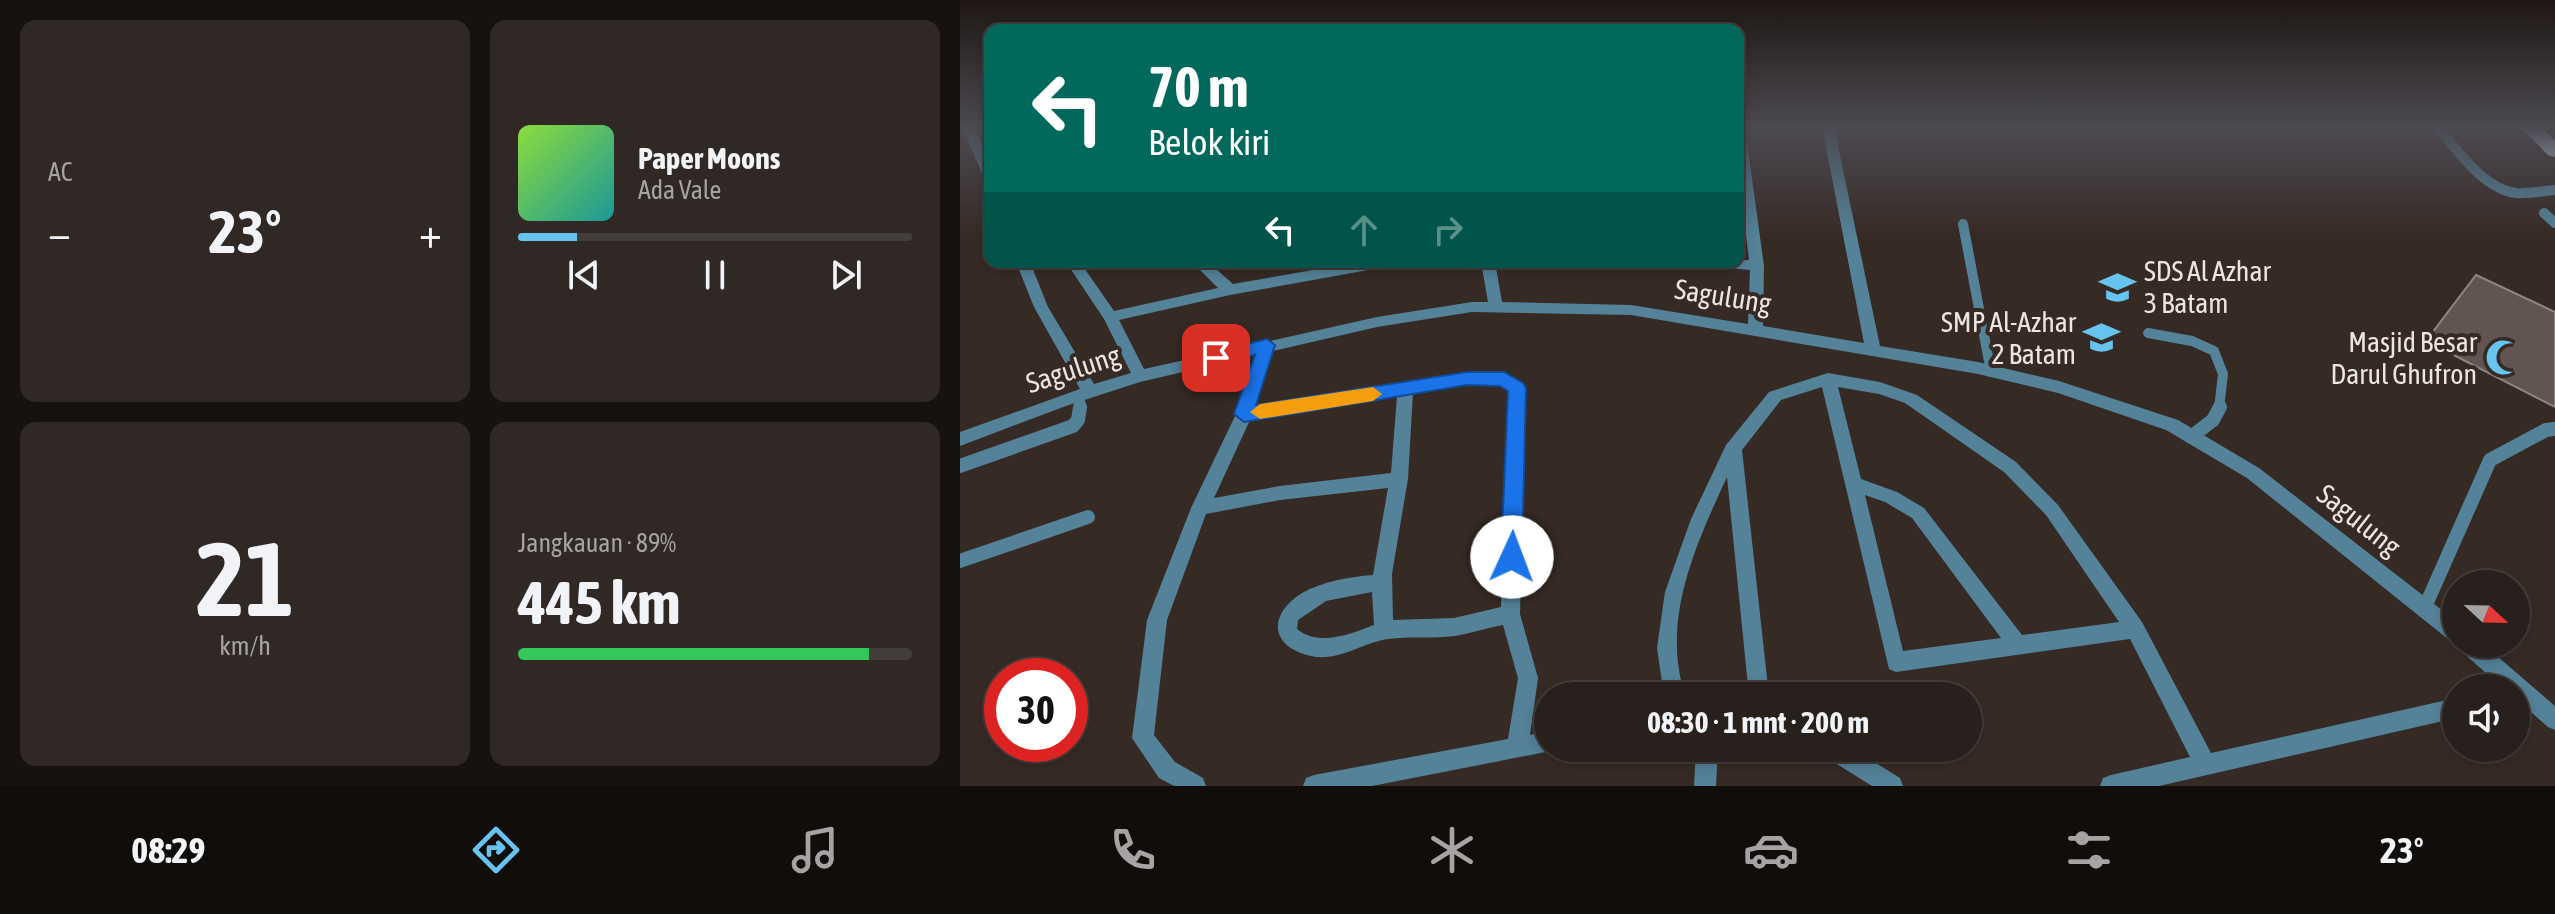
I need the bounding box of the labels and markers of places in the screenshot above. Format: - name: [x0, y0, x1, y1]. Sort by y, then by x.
- place label: SDS Al Azhar 3 Batam: [2144, 255, 2271, 319]
- school or university icon: SDS Al Azhar 3 Batam: [2099, 268, 2137, 306]
- place label: SMP Al-Azhar 2 Batam: [1941, 306, 2077, 370]
- school or university icon: SMP Al-Azhar 2 Batam: [2083, 319, 2121, 357]
- pin: [1182, 324, 1250, 392]
- place label: Masjid Besar Darul Ghufron: [2331, 326, 2478, 390]
- mosque icon: Masjid Besar Darul Ghufron: [2484, 339, 2522, 377]

